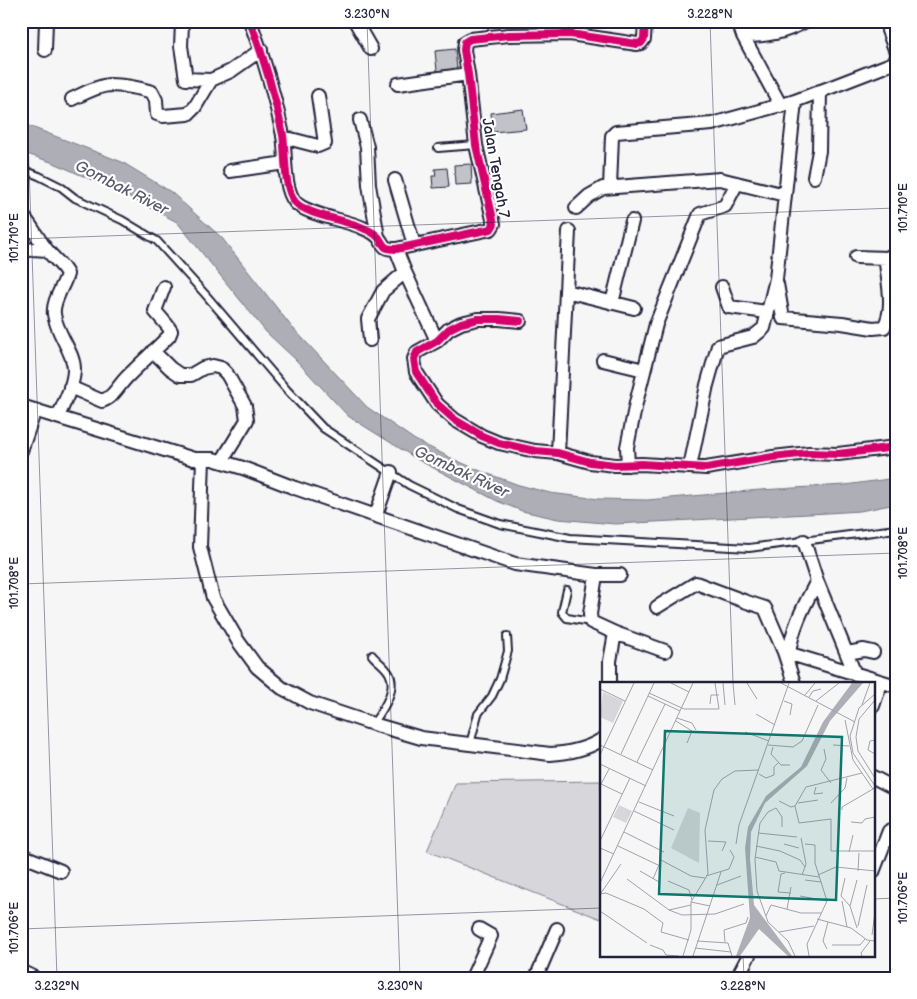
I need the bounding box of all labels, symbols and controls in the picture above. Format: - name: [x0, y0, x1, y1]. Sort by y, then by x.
- text: 3.230°N: [344, 7, 390, 22]
- text: 3.228°N: [687, 7, 733, 22]
- street label: Jalan Tengah 7: [477, 117, 514, 220]
- water label: Gombak River: [72, 157, 172, 220]
- text: 101.710°E: [896, 183, 911, 233]
- text: 101.710°E: [7, 213, 22, 263]
- water label: Gombak River: [411, 442, 513, 503]
- text: 101.708°E: [896, 527, 911, 579]
- text: 101.708°E: [7, 557, 22, 609]
- inset map: [600, 682, 874, 956]
- text: 101.706°E: [896, 872, 911, 924]
- text: 101.706°E: [7, 902, 22, 954]
- text: 3.232°N: [34, 979, 80, 994]
- text: 3.230°N: [377, 979, 423, 994]
- text: 3.228°N: [720, 979, 766, 994]

